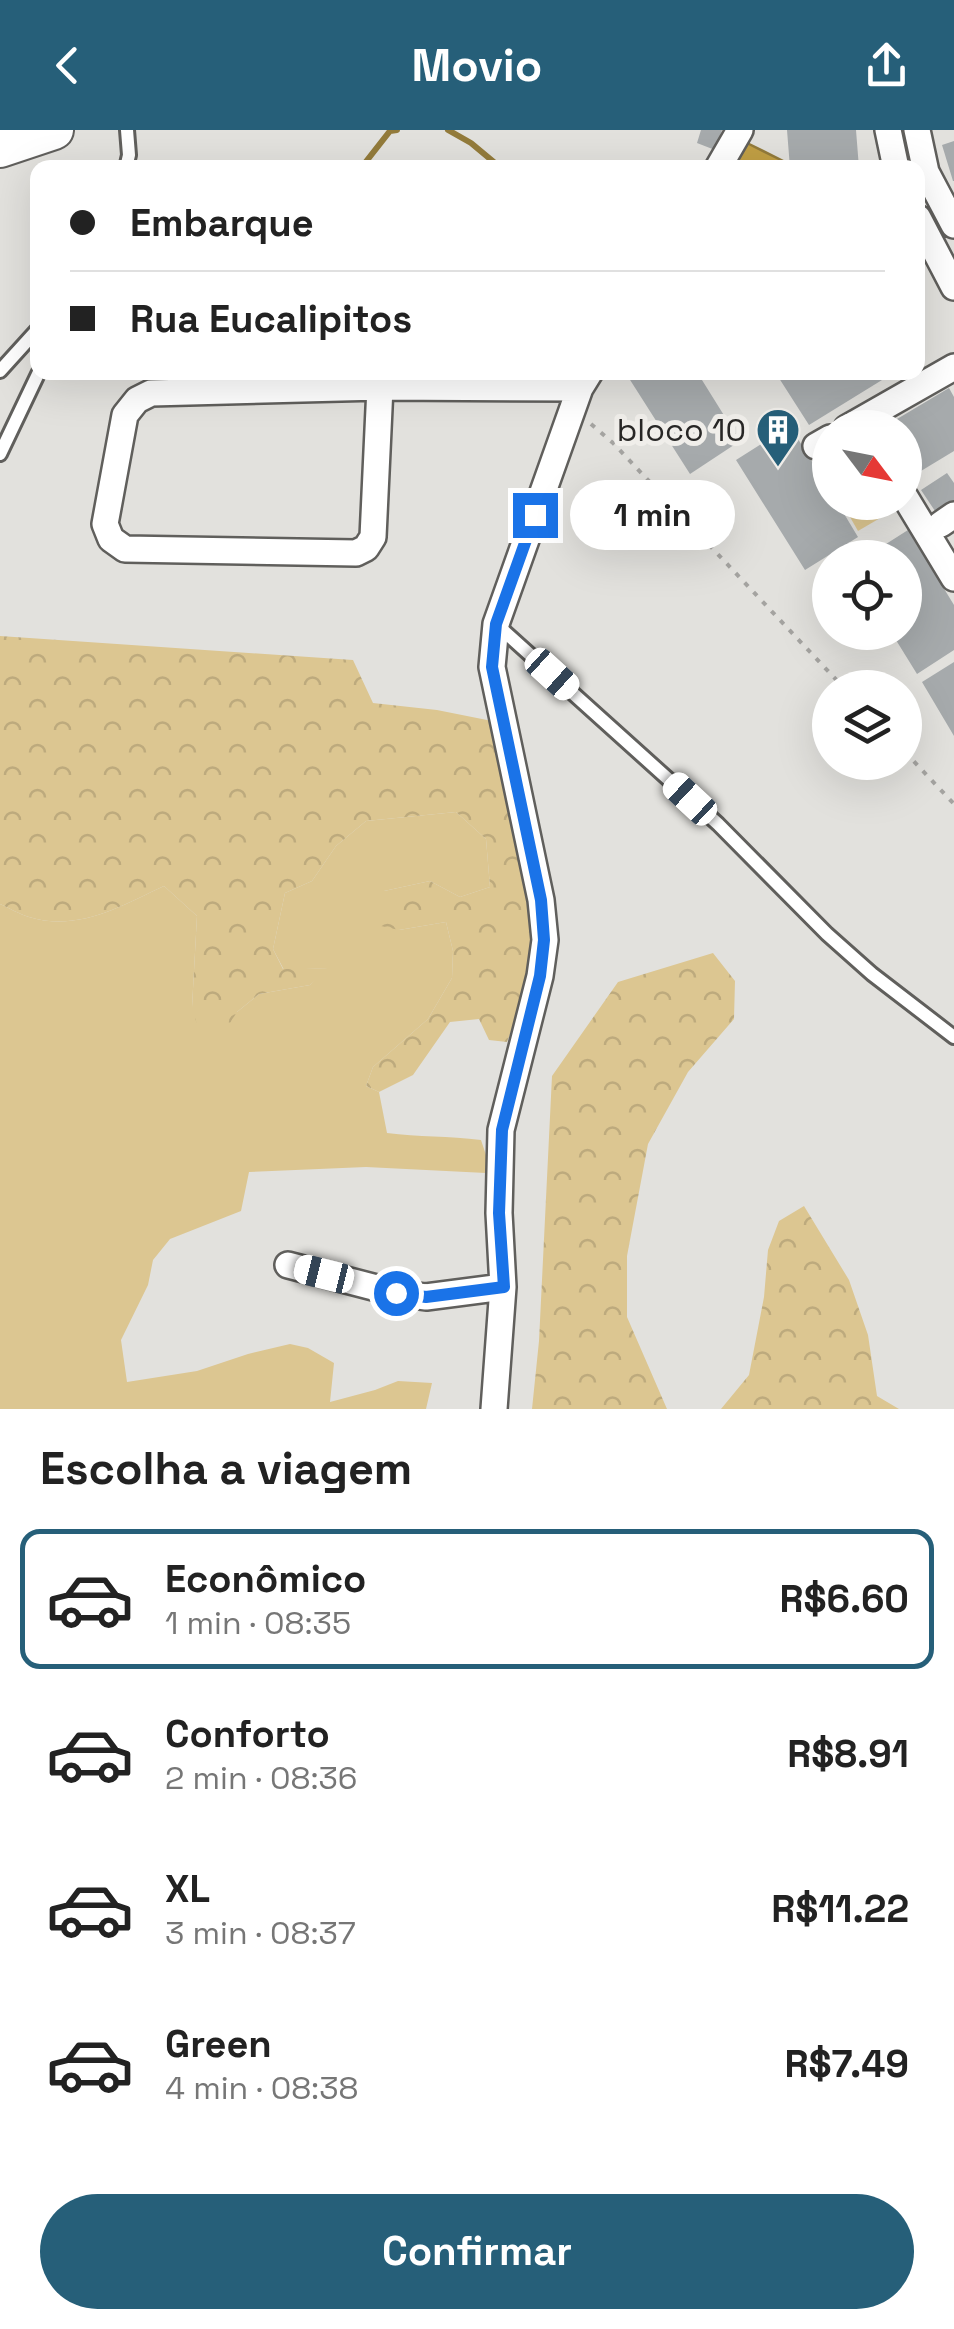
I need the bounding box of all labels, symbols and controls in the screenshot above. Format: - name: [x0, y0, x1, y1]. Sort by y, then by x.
- text: Movio: [412, 37, 542, 94]
- icon: back: [40, 38, 95, 93]
- icon: share: [859, 38, 914, 93]
- text: Embarque: [130, 199, 314, 247]
- text: Rua Eucalipitos: [130, 295, 412, 343]
- building icon: bloco 10: [755, 407, 801, 468]
- place label: bloco 10: [617, 410, 746, 450]
- north arrow: [812, 410, 922, 520]
- map controls: [812, 410, 922, 780]
- callout: 1 min: [570, 480, 735, 550]
- route end: [513, 493, 558, 538]
- text: 1 min: [613, 495, 692, 535]
- button: locate: [812, 540, 922, 650]
- car: [520, 643, 584, 705]
- button: layers: [812, 670, 922, 780]
- car: [658, 768, 722, 830]
- car: [291, 1252, 357, 1296]
- route start: [374, 1271, 419, 1316]
- text: Escolha a viagem: [40, 1440, 412, 1497]
- icon: car: [45, 1554, 135, 1644]
- text: Econômico: [165, 1555, 366, 1603]
- text: R$6.60: [779, 1575, 909, 1623]
- text: 1 min · 08:35: [165, 1603, 351, 1643]
- icon: car: [45, 1709, 135, 1799]
- text: Conforto: [165, 1710, 330, 1758]
- text: R$8.91: [787, 1730, 909, 1778]
- text: 2 min · 08:36: [165, 1758, 357, 1798]
- icon: car: [45, 1864, 135, 1954]
- text: XL: [165, 1865, 210, 1913]
- text: R$11.22: [771, 1885, 909, 1933]
- text: 3 min · 08:37: [165, 1913, 356, 1953]
- icon: car: [45, 2019, 135, 2109]
- text: Green: [165, 2020, 272, 2068]
- text: R$7.49: [785, 2040, 909, 2088]
- text: 4 min · 08:38: [165, 2068, 358, 2108]
- button: Confirmar: [40, 2194, 914, 2309]

